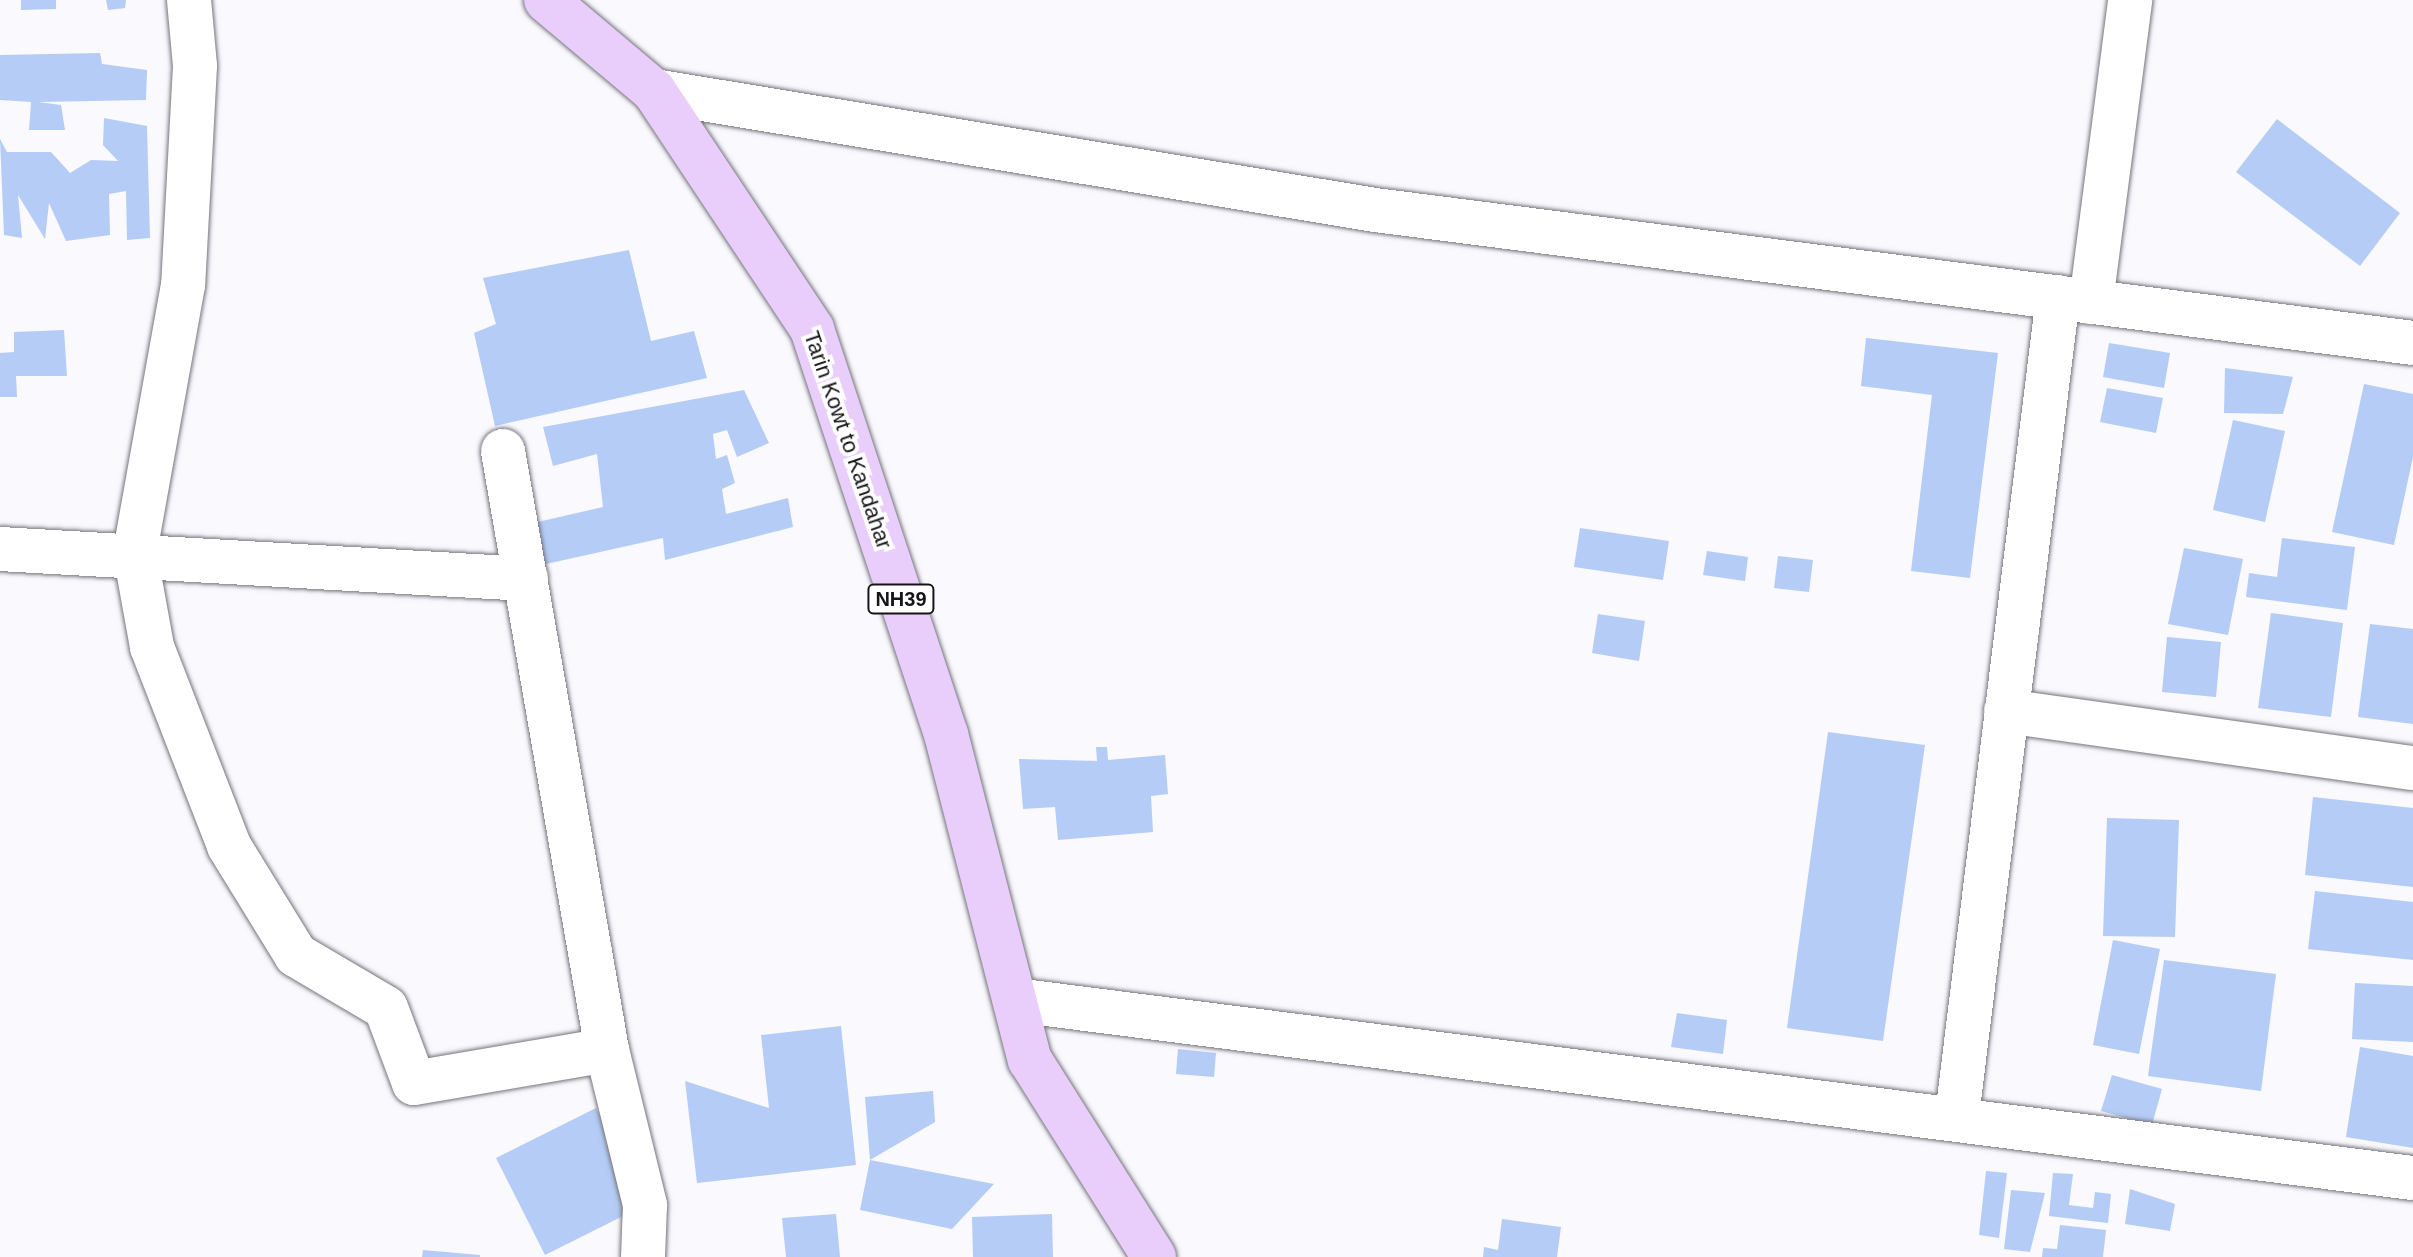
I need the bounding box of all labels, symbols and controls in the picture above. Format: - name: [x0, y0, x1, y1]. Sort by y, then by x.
- street label: Tarin Kowt to Kandahar: [798, 328, 898, 552]
- road number: NH39: [867, 583, 935, 615]

